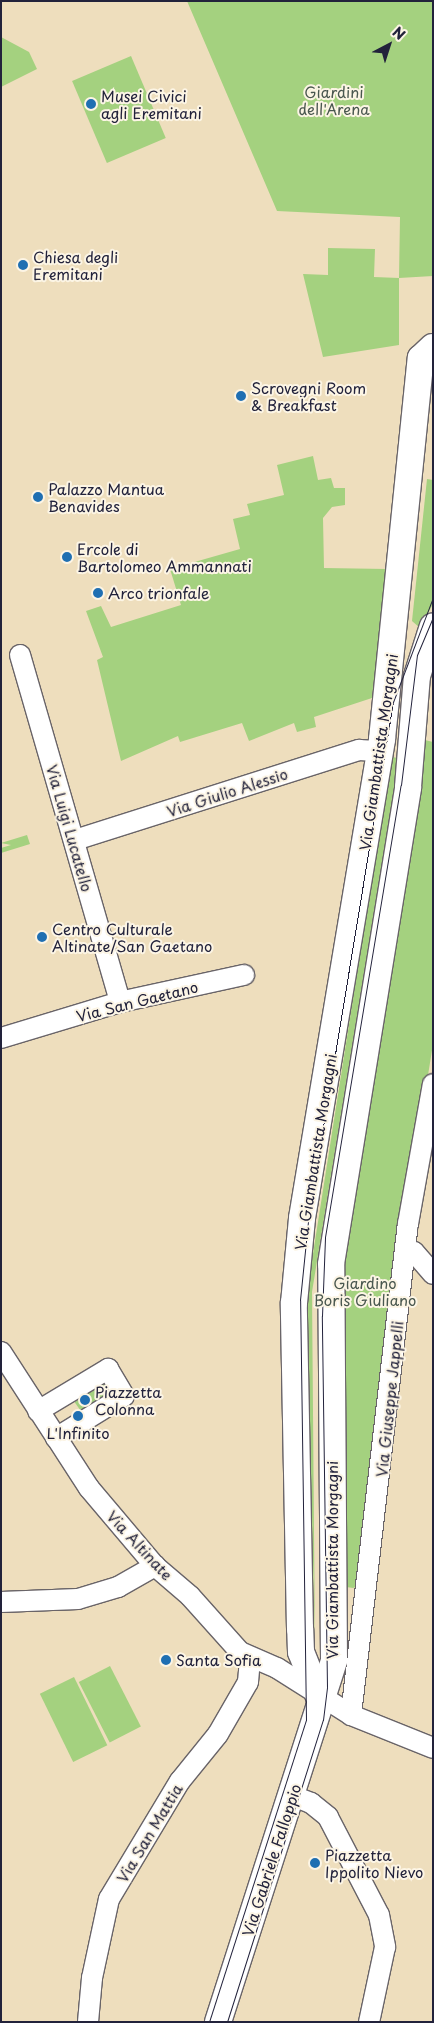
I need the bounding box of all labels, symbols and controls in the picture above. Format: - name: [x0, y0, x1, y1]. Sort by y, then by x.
- north arrow: [364, 20, 414, 70]
- text: N: [388, 22, 410, 45]
- park label: Giardini dell'Arena: [298, 82, 370, 117]
- place label: Musei Civici agli Eremitani: [101, 86, 202, 121]
- marker: Musei Civici agli Eremitani: [85, 98, 97, 110]
- place label: Chiesa degli Eremitani: [33, 247, 119, 282]
- marker: Chiesa degli Eremitani: [17, 259, 29, 271]
- place label: Scrovegni Room & Breakfast: [251, 378, 366, 413]
- marker: Scrovegni Room & Breakfast: [235, 390, 247, 402]
- place label: Palazzo Mantua Benavides: [48, 479, 164, 514]
- marker: Palazzo Mantua Benavides: [32, 491, 44, 503]
- place label: Ercole di Bartolomeo Ammannati: [77, 539, 253, 574]
- marker: Ercole di Bartolomeo Ammannati: [61, 551, 73, 563]
- place label: Arco trionfale: [108, 584, 210, 602]
- marker: Arco trionfale: [92, 587, 104, 599]
- street label: Via Giambattista Morgagni: [355, 653, 401, 851]
- street label: Via Luigi Lucatello: [43, 762, 97, 894]
- street label: Via Giulio Alessio: [164, 764, 290, 820]
- place label: Centro Culturale Altinate/San Gaetano: [52, 919, 212, 954]
- marker: Centro Culturale Altinate/San Gaetano: [36, 931, 48, 943]
- street label: Via San Gaetano: [75, 977, 199, 1025]
- street label: Via Giambattista Morgagni: [291, 1053, 339, 1251]
- park label: Giardino Boris Giuliano: [314, 1273, 416, 1308]
- street label: Via Giuseppe Jappelli: [372, 1321, 406, 1477]
- place label: Piazzetta Colonna: [95, 1382, 162, 1417]
- marker: Piazzetta Colonna: [79, 1394, 91, 1406]
- marker: L'Infinito: [72, 1410, 84, 1422]
- place label: L'Infinito: [47, 1424, 109, 1442]
- street label: Via Giambattista Morgagni: [323, 1461, 341, 1659]
- street label: Via Altinate: [104, 1507, 176, 1583]
- place label: Santa Sofia: [176, 1651, 261, 1669]
- marker: Santa Sofia: [160, 1654, 172, 1666]
- street label: Via San Mattia: [113, 1781, 185, 1885]
- street label: Via Gabriele Falloppio: [238, 1782, 304, 1938]
- place label: Piazzetta Ippolito Nievo: [325, 1845, 423, 1880]
- marker: Piazzetta Ippolito Nievo: [309, 1857, 321, 1869]

